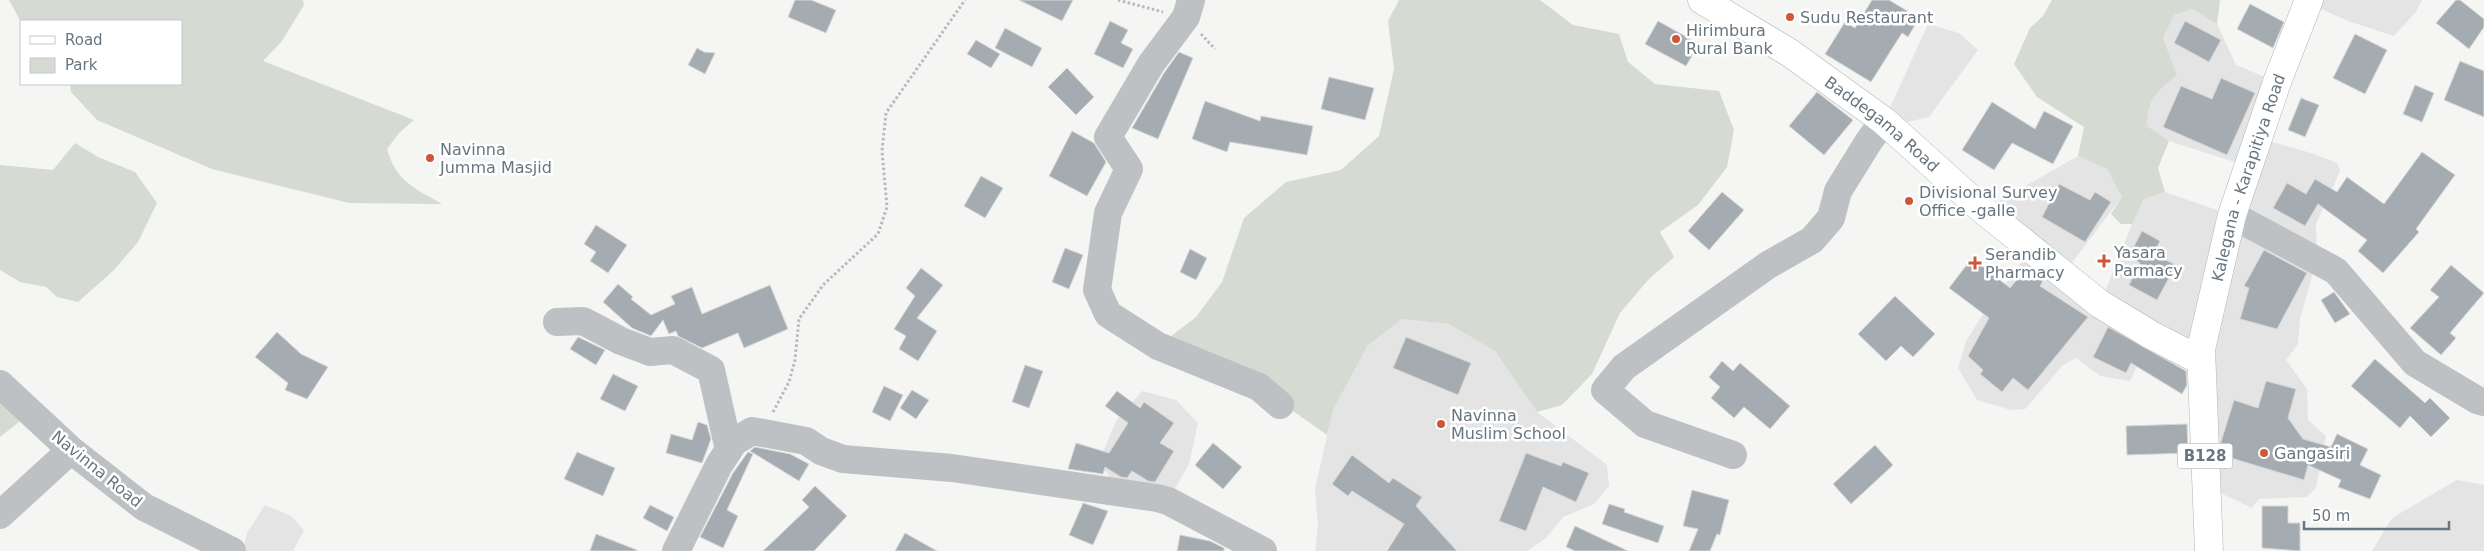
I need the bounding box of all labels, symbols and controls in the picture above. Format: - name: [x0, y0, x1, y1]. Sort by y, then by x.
- place label: Sudu Restaurant: [1800, 8, 1933, 27]
- marker: Sudu Restaurant: [1784, 11, 1796, 23]
- legend: [20, 20, 182, 85]
- place label: Hirimbura Rural Bank: [1686, 21, 1773, 58]
- text: Road: [65, 31, 103, 49]
- marker: Hirimbura Rural Bank: [1670, 33, 1682, 45]
- text: Park: [65, 56, 98, 74]
- street label: Kalegana - Karapitiya Road: [2207, 71, 2289, 283]
- street label: Baddegama Road: [1821, 72, 1943, 176]
- place label: Navinna Jumma Masjid: [439, 140, 552, 177]
- marker: Navinna Jumma Masjid: [424, 152, 436, 164]
- place label: Divisional Survey Office -galle: [1919, 183, 2057, 220]
- marker: Divisional Survey Office -galle: [1903, 195, 1915, 207]
- place label: Yasara Parmacy: [2113, 243, 2183, 280]
- place label: Serandib Pharmacy: [1985, 245, 2065, 282]
- marker: Yasara Parmacy: [2098, 255, 2110, 267]
- marker: Serandib Pharmacy: [1969, 257, 1981, 269]
- place label: Navinna Muslim School: [1451, 406, 1566, 443]
- marker: Navinna Muslim School: [1435, 418, 1447, 430]
- street label: Navinna Road: [48, 427, 146, 511]
- road number: B128: [2178, 444, 2232, 468]
- place label: Gangasiri: [2274, 444, 2350, 463]
- marker: Gangasiri: [2258, 447, 2270, 459]
- scale bar: [2304, 498, 2449, 530]
- text: 50 m: [2312, 507, 2350, 525]

